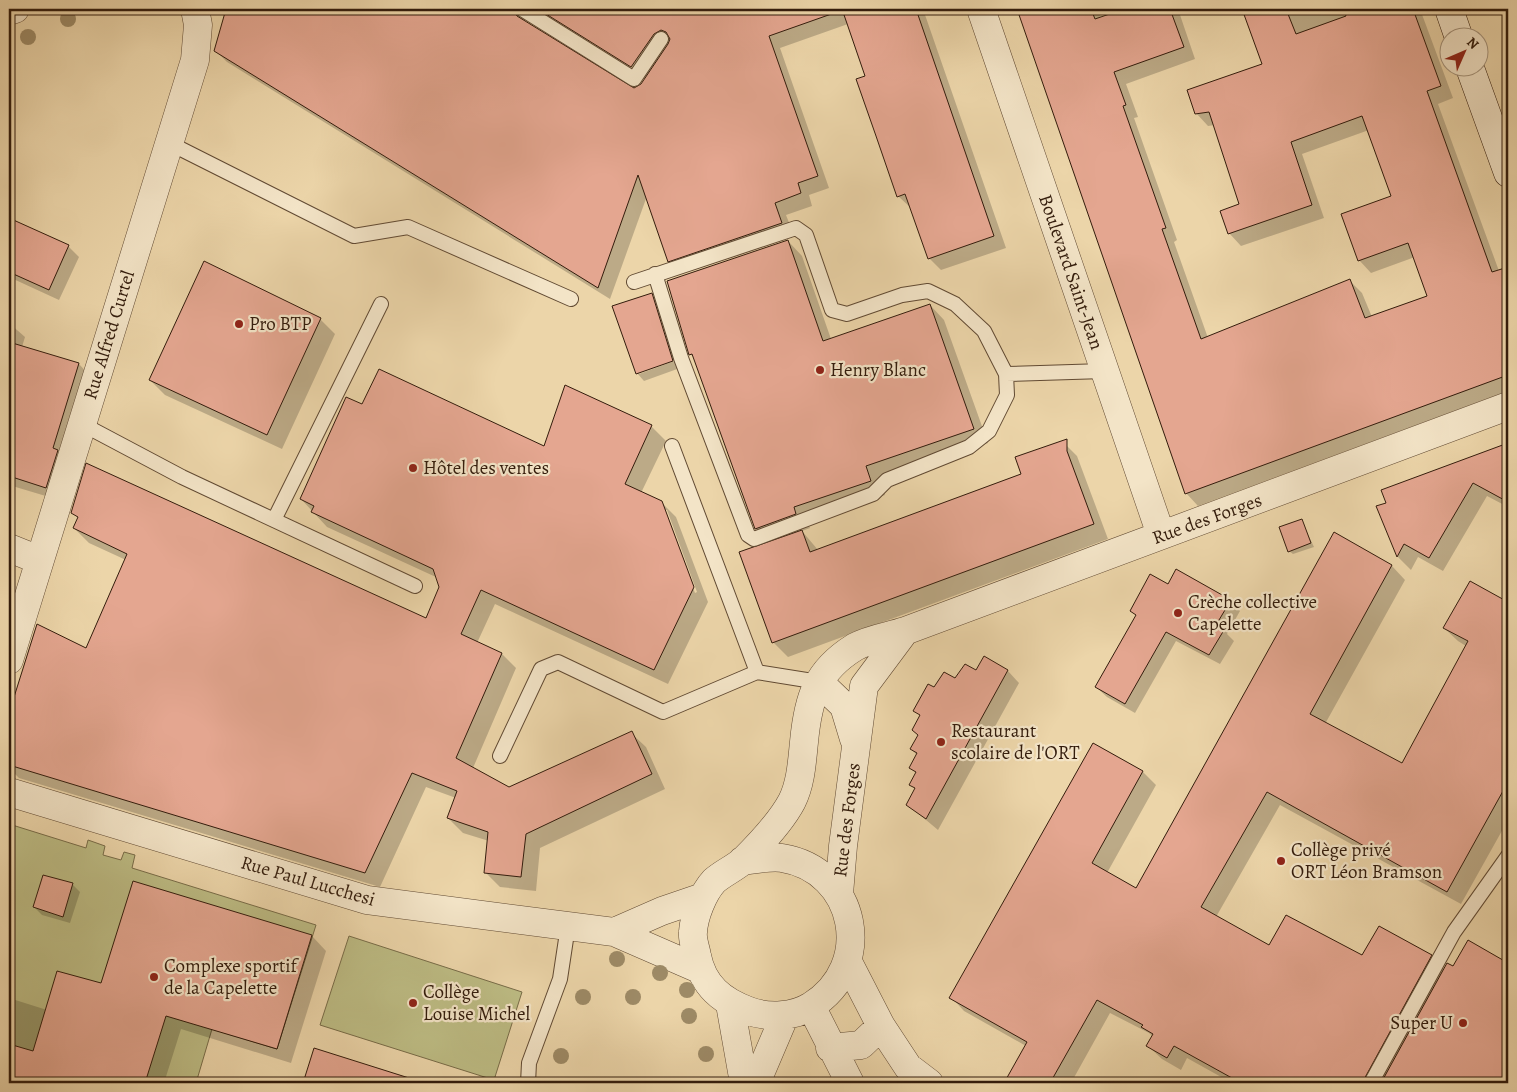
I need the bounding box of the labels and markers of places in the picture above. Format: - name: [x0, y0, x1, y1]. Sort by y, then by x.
- place label: Pro BTP: [249, 311, 312, 337]
- marker: Pro BTP: [233, 318, 245, 330]
- place label: Henry Blanc: [830, 357, 926, 383]
- marker: Henry Blanc: [814, 364, 826, 376]
- place label: Hôtel des ventes: [423, 455, 549, 481]
- marker: Hôtel des ventes: [407, 462, 419, 474]
- place label: Crèche collective Capelette: [1188, 589, 1317, 637]
- marker: Crèche collective Capelette: [1172, 607, 1184, 619]
- place label: Restaurant scolaire de l'ORT: [951, 718, 1080, 766]
- marker: Restaurant scolaire de l'ORT: [935, 736, 947, 748]
- place label: Collège privé ORT Léon Bramson: [1291, 837, 1442, 885]
- marker: Collège privé ORT Léon Bramson: [1275, 855, 1287, 867]
- place label: Complexe sportif de la Capelette: [164, 953, 300, 1001]
- marker: Complexe sportif de la Capelette: [148, 971, 160, 983]
- place label: Collège Louise Michel: [423, 979, 531, 1027]
- marker: Collège Louise Michel: [407, 997, 419, 1009]
- place label: Super U: [1390, 1010, 1453, 1036]
- marker: Super U: [1457, 1017, 1469, 1029]

